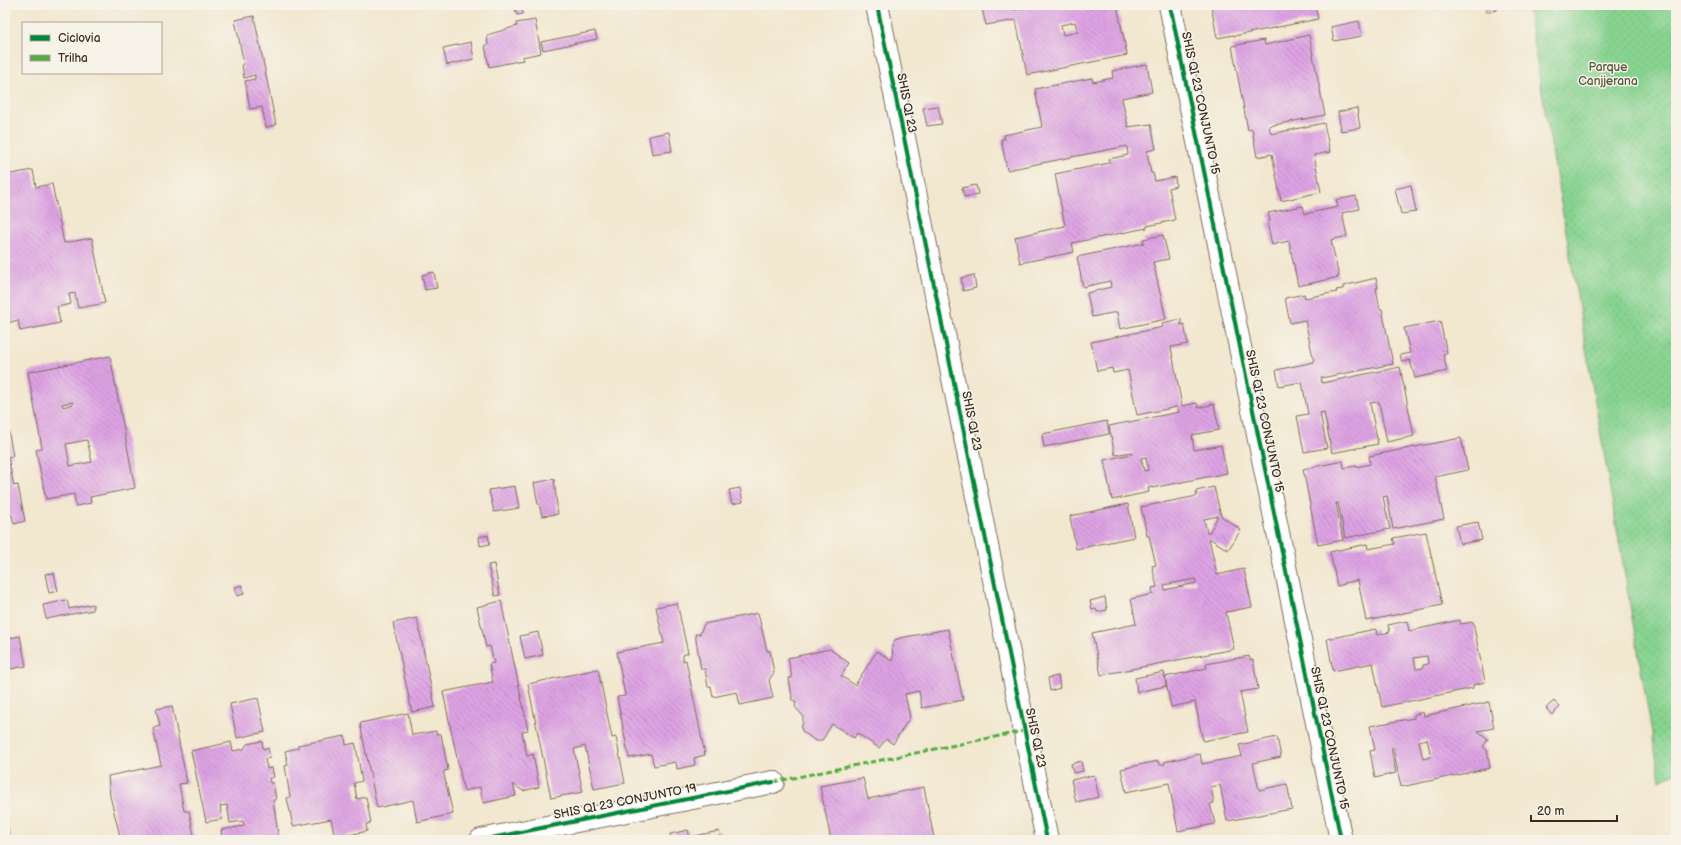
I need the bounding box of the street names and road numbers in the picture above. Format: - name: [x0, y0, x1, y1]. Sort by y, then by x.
- street label: SHIS QI 23 CONJUNTO 15: [1178, 30, 1223, 176]
- street label: SHIS QI 23: [893, 72, 920, 134]
- street label: SHIS QI 23 CONJUNTO 15: [1242, 348, 1287, 494]
- street label: SHIS QI 23: [958, 390, 985, 452]
- street label: SHIS QI 23 CONJUNTO 15: [1307, 665, 1352, 811]
- street label: SHIS QI 23: [1022, 707, 1049, 769]
- street label: SHIS QI 23 CONJUNTO 19: [552, 780, 698, 823]

